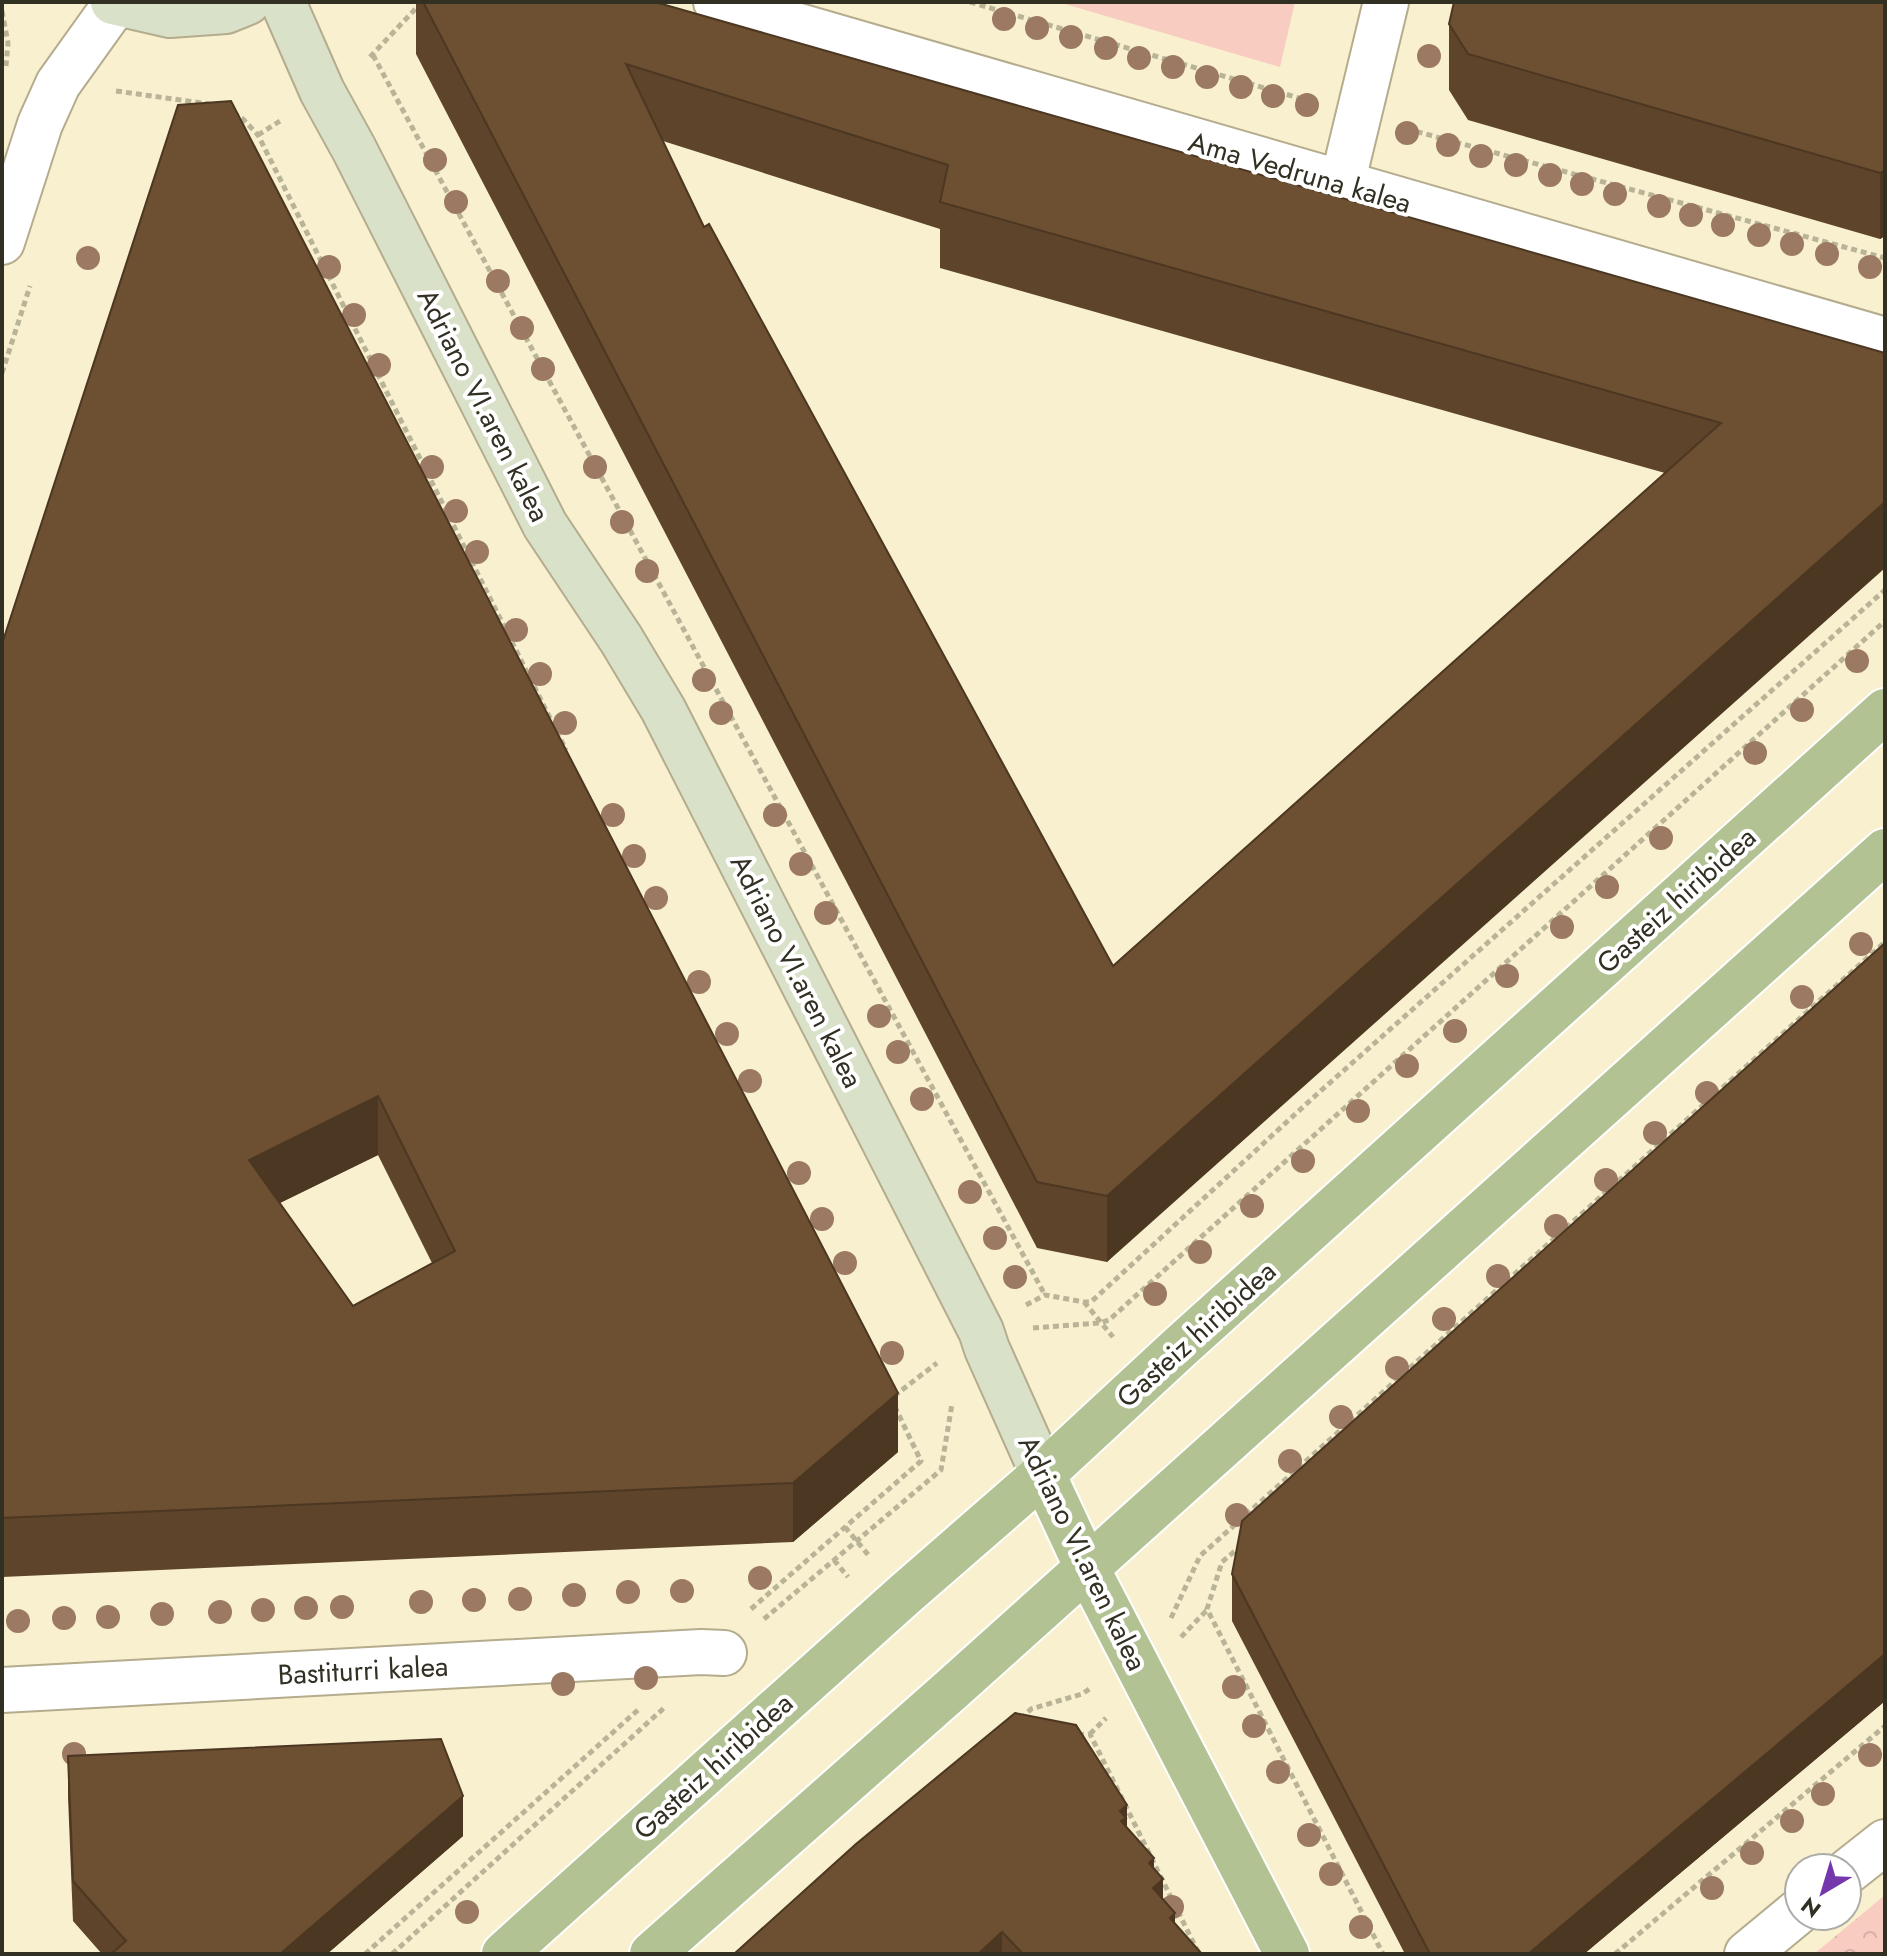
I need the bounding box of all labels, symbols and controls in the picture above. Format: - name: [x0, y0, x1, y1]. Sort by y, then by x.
- street label: Ama Vedruna kalea: [1184, 121, 1416, 224]
- street label: Adriano VI.aren kalea: [407, 281, 560, 529]
- street label: Gasteiz hiribidea: [1588, 818, 1765, 983]
- street label: Adriano VI.aren kalea: [720, 847, 873, 1095]
- street label: Gasteiz hiribidea: [1108, 1252, 1285, 1417]
- street label: Adriano VI.aren kalea: [1008, 1429, 1157, 1678]
- street label: Bastiturri kalea: [277, 1646, 449, 1695]
- street label: Gasteiz hiribidea: [625, 1684, 802, 1849]
- north arrow: [1783, 1852, 1863, 1932]
- text: N: [1794, 1890, 1827, 1926]

